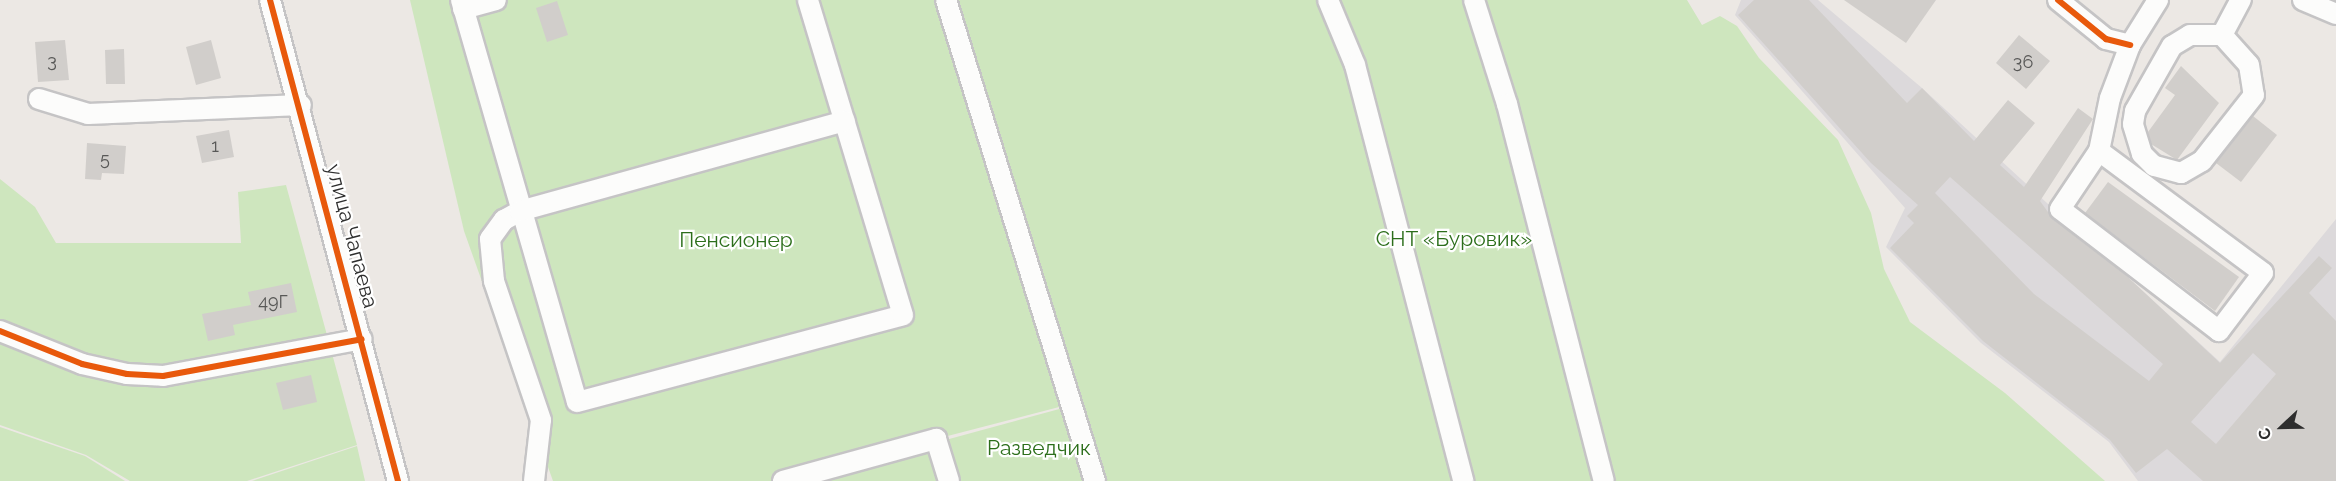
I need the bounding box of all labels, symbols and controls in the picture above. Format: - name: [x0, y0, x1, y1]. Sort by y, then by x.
- house number: 3: [47, 50, 57, 72]
- house number: 36: [2013, 51, 2033, 73]
- house number: 1: [211, 135, 219, 157]
- house number: 5: [100, 148, 110, 170]
- street label: улица Чапаева: [321, 161, 383, 311]
- park label: СНТ «Буровик»: [1375, 226, 1533, 252]
- park label: Пенсионер: [679, 227, 793, 253]
- house number: 49Г: [258, 291, 288, 313]
- north arrow: [2252, 397, 2312, 457]
- text: С: [2254, 425, 2276, 443]
- park label: Разведчик: [987, 435, 1091, 461]

